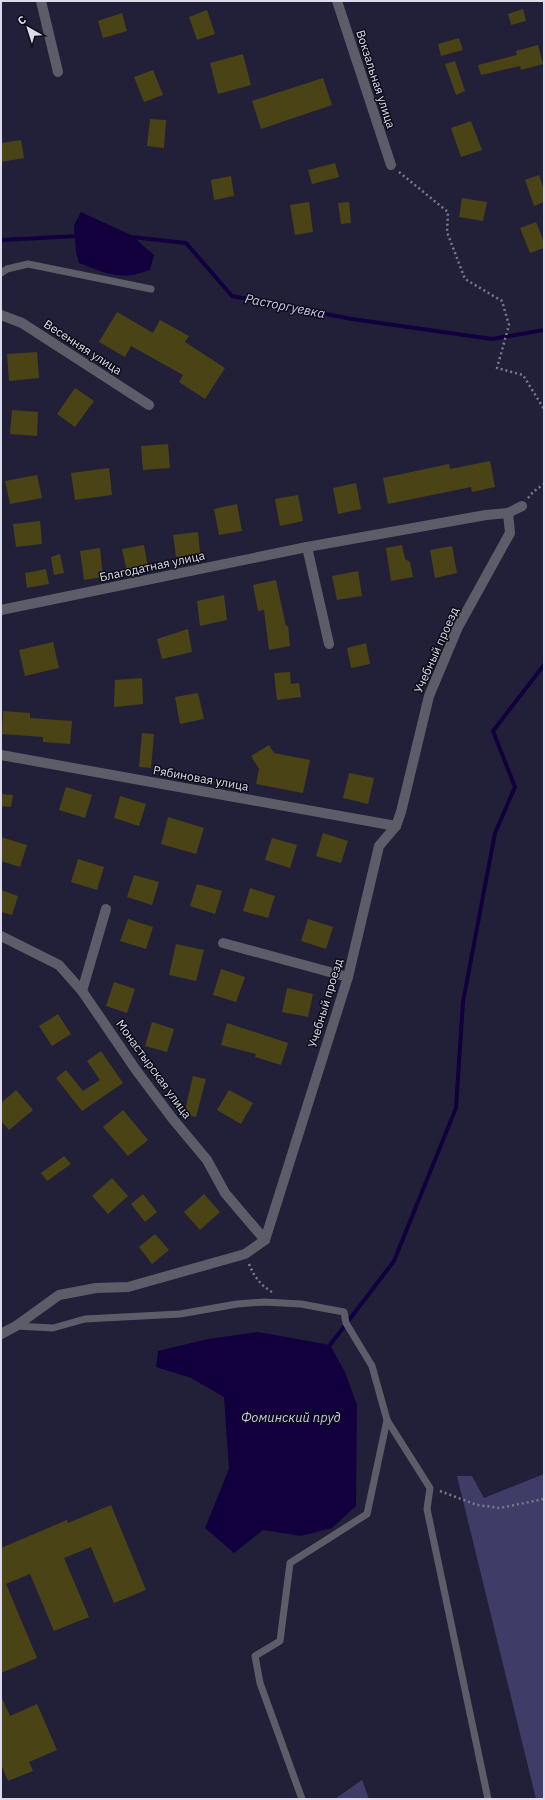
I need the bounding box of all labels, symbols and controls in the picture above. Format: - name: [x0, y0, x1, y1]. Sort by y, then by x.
- north arrow: [8, 8, 48, 48]
- text: С: [15, 13, 29, 28]
- street label: Вокзальная улица: [353, 28, 399, 131]
- water label: Расторгуевка: [243, 290, 327, 322]
- street label: Весенняя улица: [41, 316, 125, 378]
- street label: Благодатная улица: [98, 547, 207, 585]
- street label: Учебный проезд: [410, 605, 462, 695]
- street label: Рябиновая улица: [152, 762, 251, 794]
- street label: Учебный проезд: [304, 957, 346, 1049]
- street label: Монастырская улица: [113, 1017, 195, 1122]
- water label: Фоминский пруд: [241, 1409, 341, 1426]

